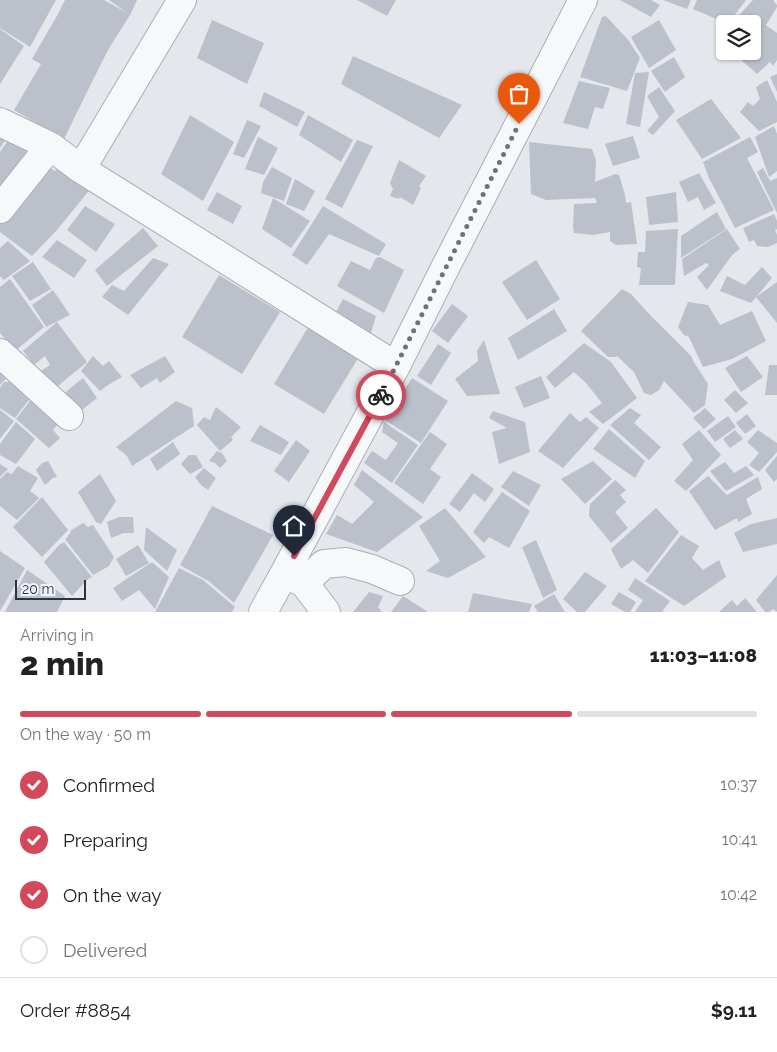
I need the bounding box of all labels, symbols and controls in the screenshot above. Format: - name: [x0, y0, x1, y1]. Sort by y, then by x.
- map controls: [716, 15, 761, 60]
- button: layers: [716, 15, 761, 60]
- pin: [498, 73, 540, 124]
- icon: bag: [505, 80, 533, 108]
- courier: [356, 370, 406, 420]
- icon: bike: [367, 381, 395, 409]
- pin: [273, 505, 315, 556]
- icon: home: [280, 512, 308, 540]
- scale bar: [15, 577, 86, 600]
- text: 20 m: [22, 581, 54, 597]
- text: Arriving in: [20, 626, 94, 645]
- text: 11:03–11:08: [650, 644, 757, 666]
- text: 2 min: [20, 645, 104, 682]
- text: On the way · 50 m: [20, 725, 151, 744]
- icon: check: [20, 771, 48, 799]
- text: Confirmed: [63, 774, 155, 796]
- text: 10:37: [720, 775, 757, 794]
- icon: check: [20, 826, 48, 854]
- text: Preparing: [63, 829, 148, 851]
- text: 10:41: [722, 830, 757, 849]
- icon: check: [20, 881, 48, 909]
- text: On the way: [63, 884, 162, 906]
- text: 10:42: [720, 885, 757, 904]
- text: Delivered: [63, 939, 147, 961]
- text: Order #8854: [20, 999, 131, 1021]
- text: $9.11: [711, 999, 757, 1021]

